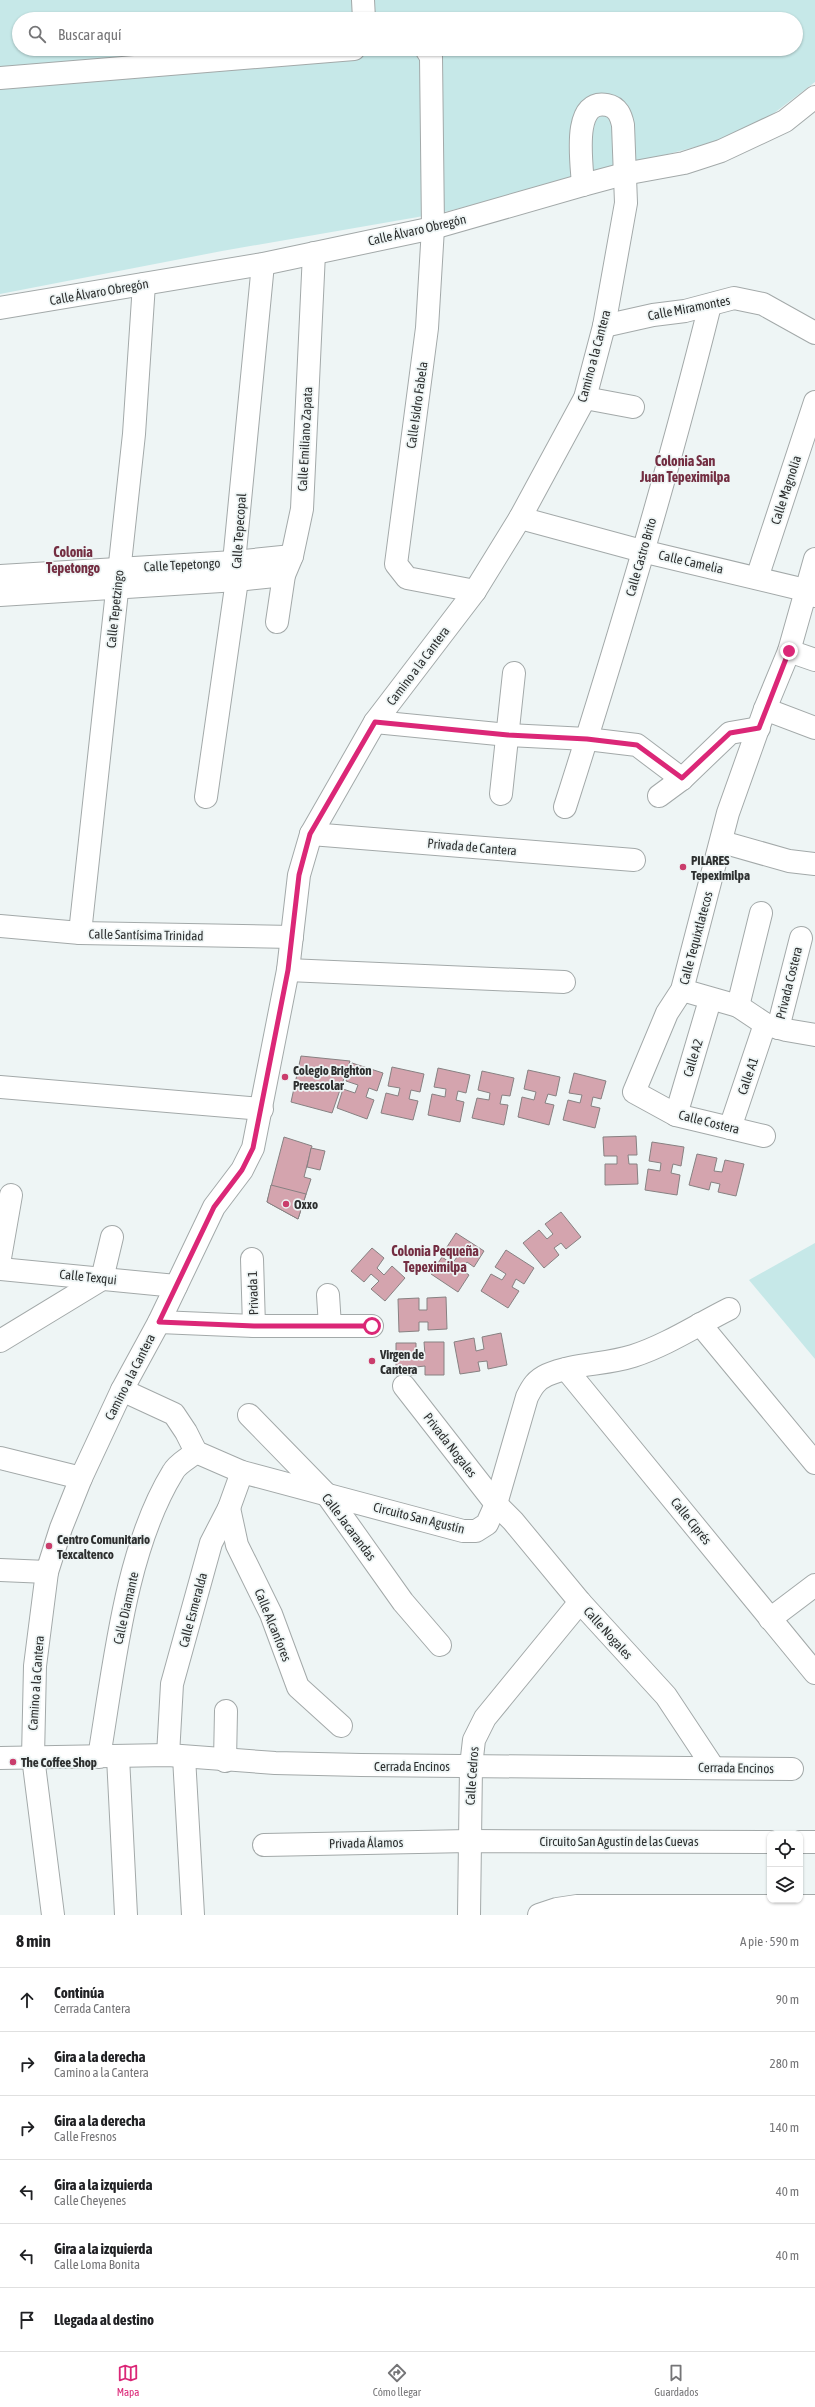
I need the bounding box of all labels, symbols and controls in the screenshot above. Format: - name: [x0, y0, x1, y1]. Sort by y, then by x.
- search box: [12, 12, 803, 56]
- icon: search: [26, 23, 48, 45]
- text: Buscar aquí: [58, 26, 121, 43]
- street label: Calle Álvaro Obregón: [366, 211, 468, 249]
- street label: Calle Álvaro Obregón: [48, 276, 150, 308]
- street label: Calle Miramontes: [647, 293, 732, 323]
- street label: Camino a la Cantera: [574, 308, 614, 404]
- street label: Calle Isidro Fabela: [403, 361, 431, 449]
- street label: Calle Emiliano Zapata: [295, 386, 315, 492]
- district label: Colonia San Juan Tepeximilpa: [639, 453, 730, 485]
- street label: Calle Magnolia: [768, 454, 804, 526]
- street label: Calle Tepecopal: [229, 492, 249, 569]
- street label: Calle Castro Brito: [623, 516, 659, 598]
- district label: Colonia Tepetongo: [46, 544, 101, 576]
- street label: Calle Camelia: [657, 547, 725, 577]
- street label: Calle Tepetongo: [143, 556, 221, 574]
- street label: Calle Tepetzingo: [103, 569, 127, 649]
- street label: Camino a la Cantera: [383, 624, 453, 708]
- route end: [780, 642, 798, 660]
- street label: Privada de Cantera: [427, 836, 517, 858]
- place label: PILARES Tepeximilpa: [691, 853, 750, 883]
- marker: PILARES Tepeximilpa: [678, 862, 688, 872]
- street label: Calle Tequixtlatecos: [676, 889, 716, 986]
- street label: Calle Santísima Trinidad: [88, 926, 204, 944]
- street label: Privada Costera: [773, 945, 805, 1021]
- street label: Calle A2: [680, 1037, 706, 1079]
- street label: Calle A1: [735, 1055, 761, 1097]
- place label: Colegio Brighton Preescolar: [293, 1063, 372, 1093]
- marker: Colegio Brighton Preescolar: [280, 1072, 290, 1082]
- street label: Calle Costera: [677, 1107, 741, 1137]
- place label: Oxxo: [294, 1197, 318, 1212]
- marker: Oxxo: [281, 1199, 291, 1209]
- district label: Colonia Pequeña Tepeximilpa: [391, 1243, 479, 1275]
- street label: Calle Texqui: [59, 1267, 117, 1287]
- street label: Privada 1: [245, 1270, 261, 1316]
- route start: [363, 1317, 381, 1335]
- street label: Camino a la Cantera: [102, 1331, 158, 1423]
- place label: Virgen de Cantera: [379, 1347, 424, 1377]
- marker: Virgen de Cantera: [367, 1356, 377, 1366]
- street label: Privada Nogales: [420, 1410, 480, 1480]
- street label: Calle Jacarandas: [319, 1490, 379, 1564]
- street label: Calle Ciprés: [668, 1495, 715, 1548]
- street label: Circuito San Agustín: [372, 1499, 466, 1537]
- place label: Centro Comunitario Texcaltenco: [57, 1532, 150, 1562]
- marker: Centro Comunitario Texcaltenco: [44, 1541, 54, 1551]
- street label: Calle Diamante: [110, 1570, 142, 1646]
- street label: Calle Esmeralda: [176, 1571, 210, 1649]
- street label: Calle Alcanfores: [252, 1586, 295, 1664]
- street label: Calle Nogales: [581, 1604, 636, 1663]
- street label: Camino a la Cantera: [25, 1635, 47, 1731]
- street label: Calle Cedros: [462, 1746, 482, 1806]
- place label: The Coffee Shop: [21, 1755, 97, 1770]
- marker: The Coffee Shop: [8, 1757, 18, 1767]
- street label: Cerrada Encinos: [374, 1759, 450, 1774]
- street label: Cerrada Encinos: [698, 1760, 774, 1776]
- map controls: [767, 1831, 803, 1903]
- button: locate: [767, 1831, 803, 1867]
- street label: Circuito San Agustín de las Cuevas: [540, 1834, 699, 1849]
- street label: Privada Álamos: [329, 1835, 404, 1851]
- button: layers: [767, 1867, 803, 1903]
- text: 8 min: [16, 1931, 51, 1951]
- text: A pie · 590 m: [740, 1934, 799, 1949]
- text: Continúa: [54, 1984, 104, 2001]
- icon: ahead: [16, 1989, 38, 2011]
- text: 90 m: [776, 1992, 799, 2007]
- text: Cerrada Cantera: [54, 2001, 131, 2016]
- text: Gira a la derecha: [54, 2048, 145, 2065]
- icon: right: [16, 2053, 38, 2075]
- text: 280 m: [770, 2056, 799, 2071]
- text: Camino a la Cantera: [54, 2065, 149, 2080]
- text: Gira a la derecha: [54, 2112, 145, 2129]
- icon: right: [16, 2117, 38, 2139]
- text: 140 m: [770, 2120, 799, 2135]
- text: Calle Fresnos: [54, 2129, 117, 2144]
- text: Gira a la izquierda: [54, 2176, 152, 2193]
- icon: left: [16, 2181, 38, 2203]
- text: 40 m: [776, 2184, 799, 2199]
- text: Calle Cheyenes: [54, 2193, 126, 2208]
- text: Gira a la izquierda: [54, 2240, 152, 2257]
- icon: left: [16, 2245, 38, 2267]
- text: 40 m: [776, 2248, 799, 2263]
- text: Calle Loma Bonita: [54, 2257, 140, 2272]
- icon: arrive: [16, 2309, 38, 2331]
- text: Llegada al destino: [54, 2311, 154, 2328]
- tab: Mapa: [117, 2362, 139, 2398]
- tab: Cómo llegar: [373, 2362, 421, 2398]
- tab: Guardados: [654, 2362, 698, 2398]

